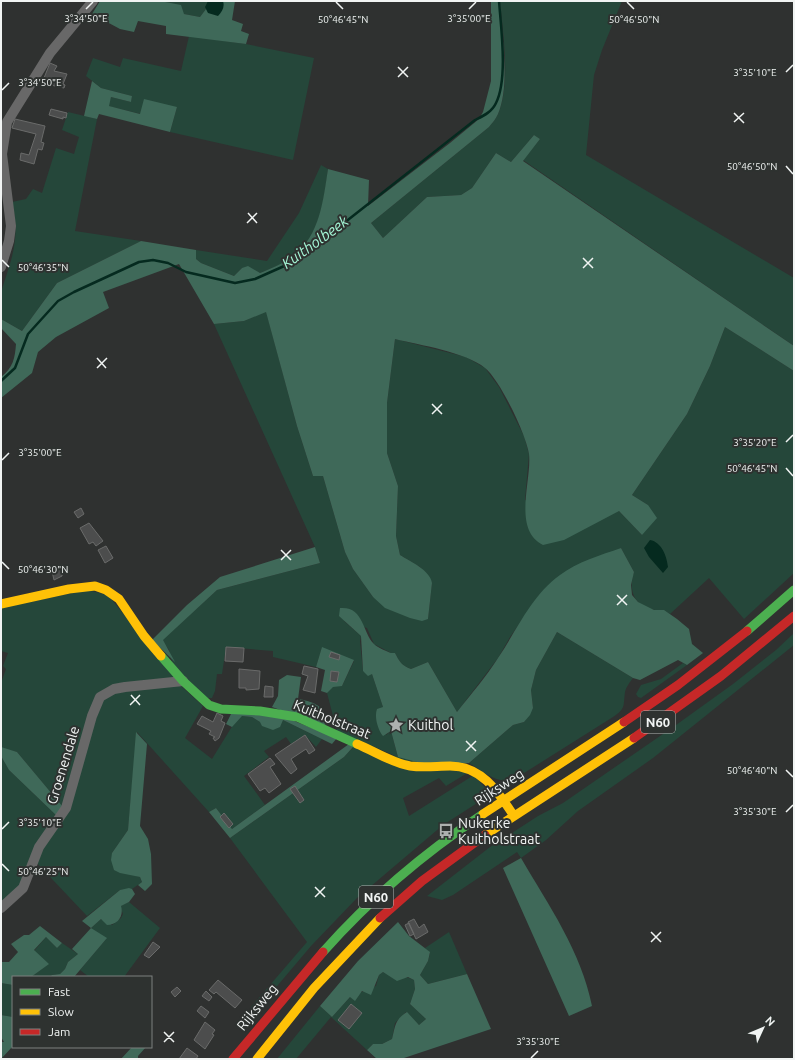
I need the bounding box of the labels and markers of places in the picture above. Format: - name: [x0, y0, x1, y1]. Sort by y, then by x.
- place icon: Kuithol: [387, 716, 405, 734]
- place label: Kuithol: [408, 717, 454, 733]
- place label: Nukerke Kuitholstraat: [458, 815, 540, 847]
- bus stop icon: Nukerke Kuitholstraat: [437, 822, 455, 840]

